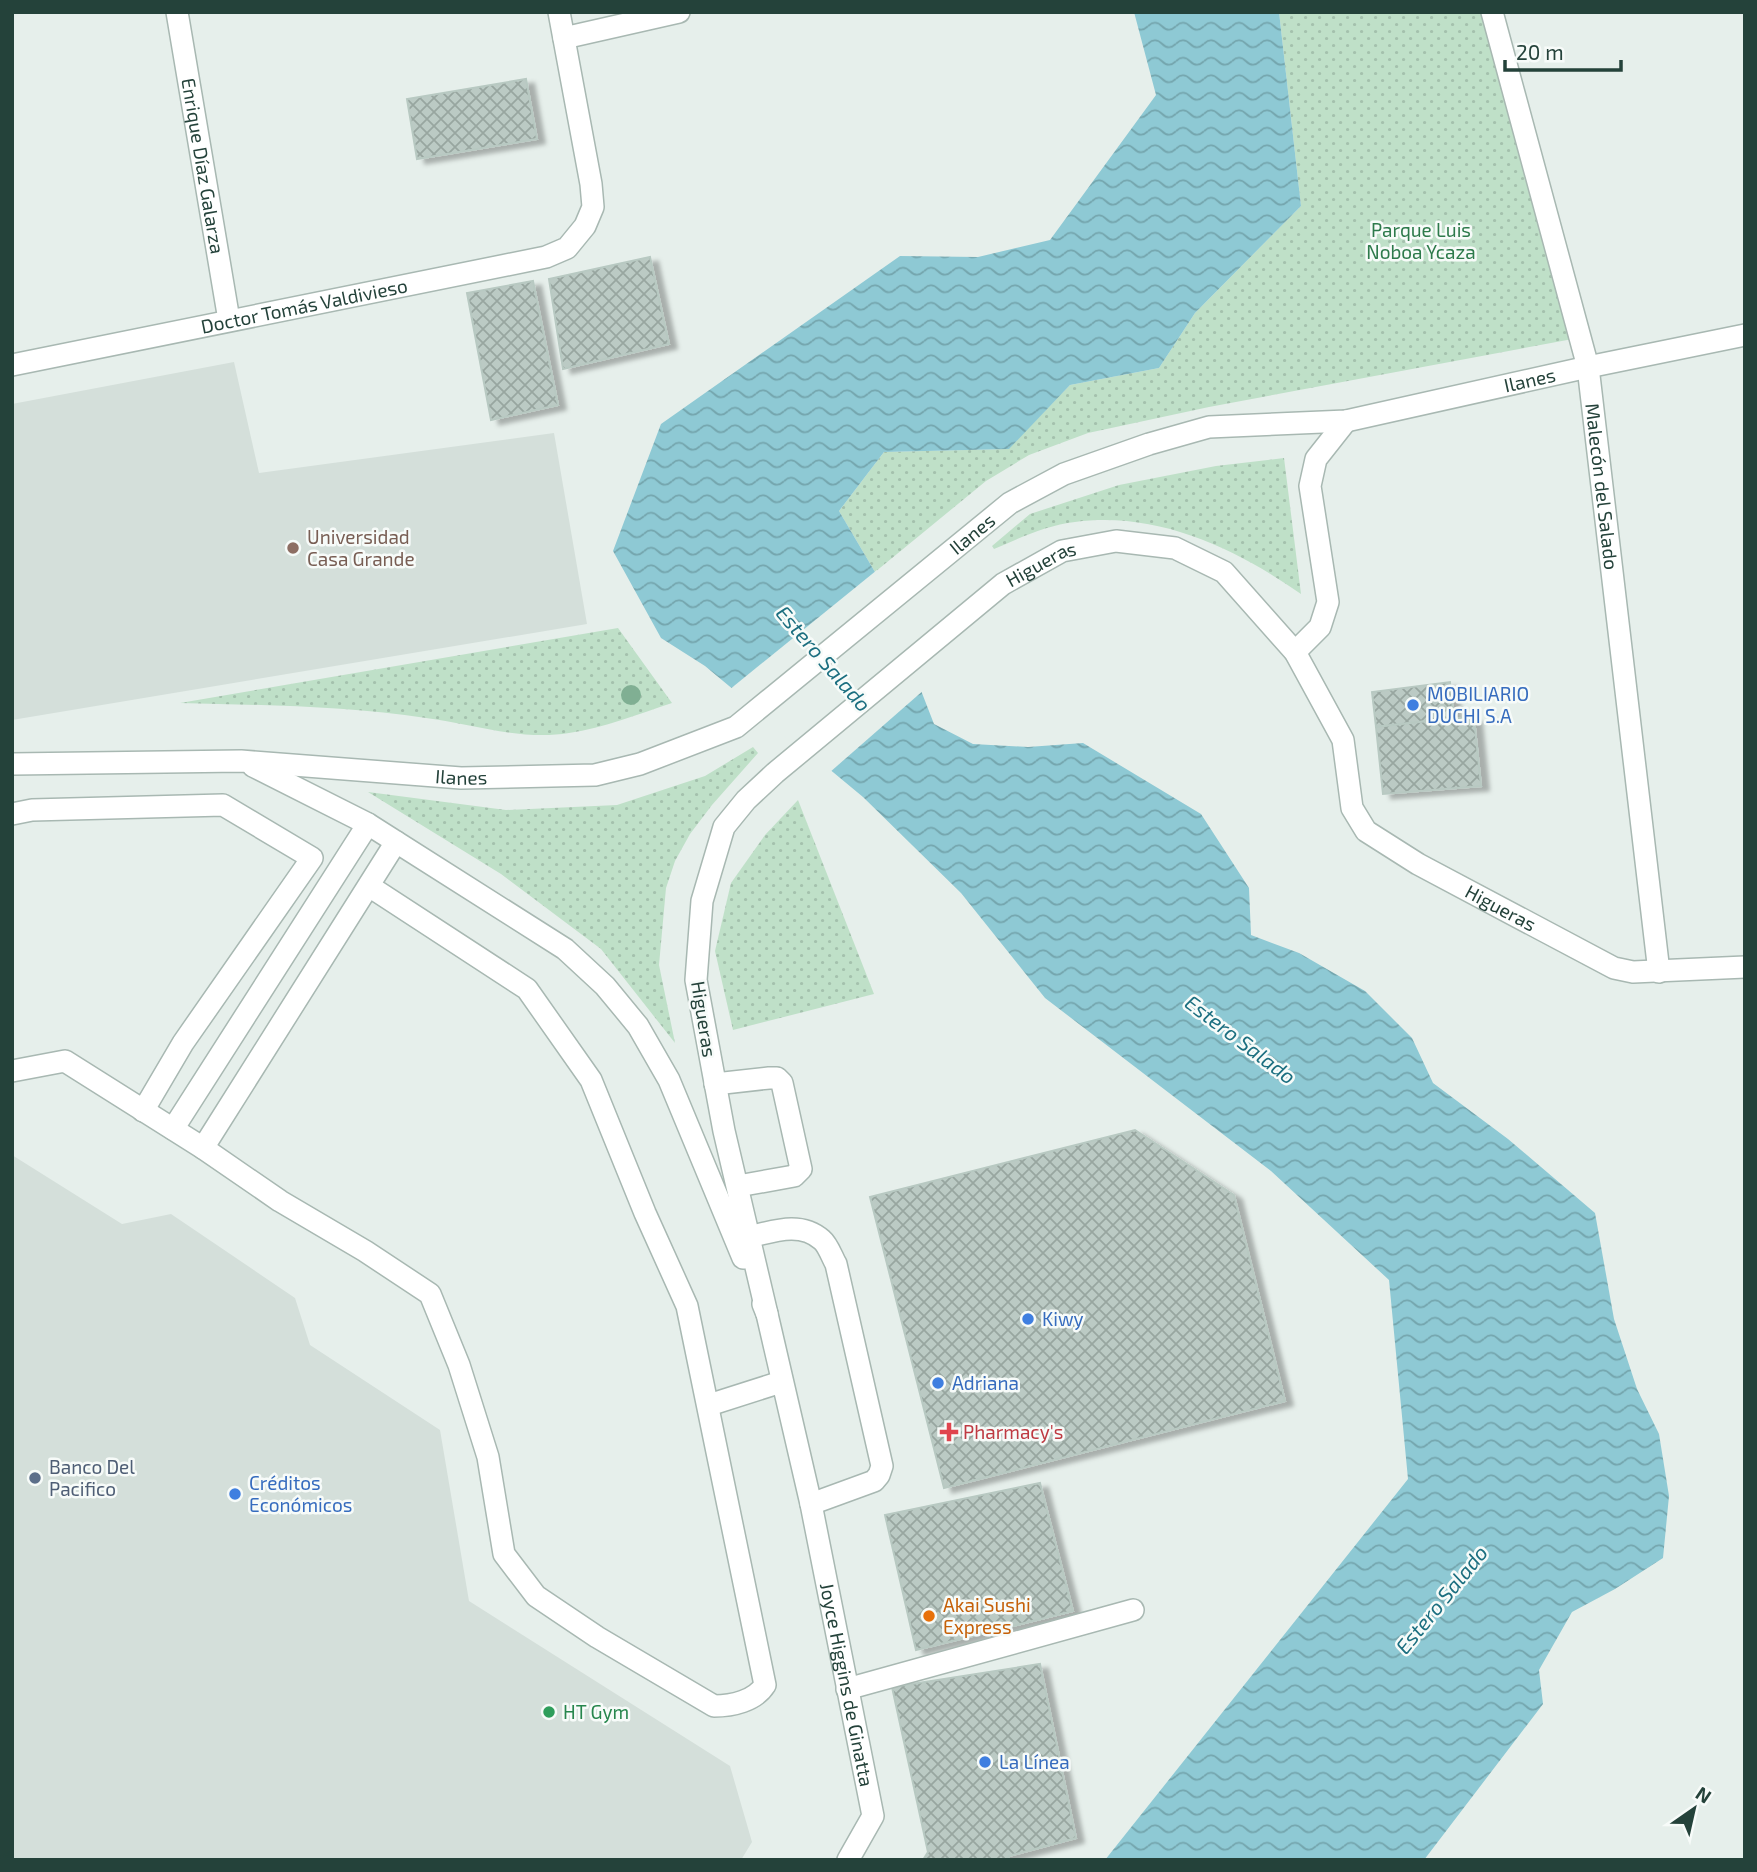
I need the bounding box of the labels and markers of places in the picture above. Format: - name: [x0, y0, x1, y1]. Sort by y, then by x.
- place label: Universidad Casa Grande: [307, 525, 415, 570]
- marker: Universidad Casa Grande: [285, 540, 301, 556]
- place label: MOBILIARIO DUCHI S.A: [1427, 682, 1529, 727]
- marker: MOBILIARIO DUCHI S.A: [1405, 697, 1421, 713]
- place label: Kiwy: [1042, 1307, 1084, 1330]
- marker: Kiwy: [1020, 1311, 1036, 1327]
- place label: Adriana: [952, 1371, 1019, 1394]
- marker: Adriana: [930, 1375, 946, 1391]
- place label: Pharmacy's: [963, 1420, 1063, 1443]
- marker: Pharmacy's: [941, 1424, 957, 1440]
- place label: Banco Del Pacifico: [49, 1455, 135, 1500]
- marker: Banco Del Pacifico: [27, 1470, 43, 1486]
- place label: Créditos Económicos: [249, 1471, 352, 1516]
- marker: Créditos Económicos: [227, 1486, 243, 1502]
- place label: Akai Sushi Express: [943, 1593, 1031, 1638]
- marker: Akai Sushi Express: [921, 1608, 937, 1624]
- place label: HT Gym: [563, 1700, 629, 1723]
- marker: HT Gym: [541, 1704, 557, 1720]
- place label: La Línea: [999, 1750, 1070, 1773]
- marker: La Línea: [977, 1754, 993, 1770]

